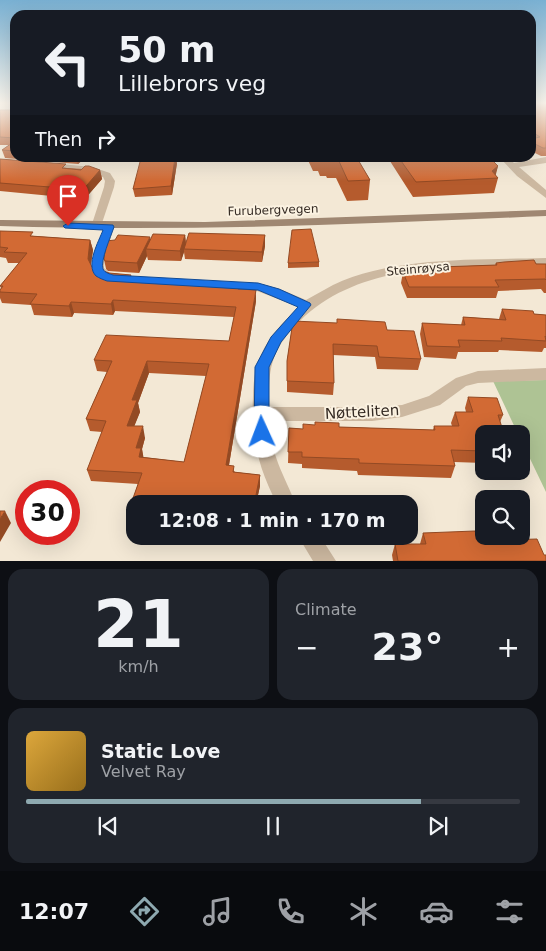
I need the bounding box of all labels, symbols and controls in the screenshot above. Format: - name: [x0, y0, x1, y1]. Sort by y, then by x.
- icon: left: [35, 30, 100, 95]
- text: 50 m: [118, 30, 215, 70]
- text: Lillebrors veg: [118, 71, 266, 96]
- icon: right: [92, 125, 120, 153]
- text: Then: [35, 128, 82, 150]
- pin: [47, 175, 89, 226]
- icon: arrive: [54, 182, 82, 210]
- street label: Furubergvegen: [227, 201, 319, 219]
- street label: Steinrøysa: [386, 259, 450, 279]
- street label: Nøtteliten: [324, 401, 400, 423]
- position arrow: [235, 405, 287, 457]
- map controls: [475, 425, 530, 545]
- button: sound: [475, 425, 530, 480]
- speed limit sign: 30: [15, 480, 80, 545]
- button: search: [475, 490, 530, 545]
- text: 12:08 · 1 min · 170 m: [158, 509, 386, 531]
- text: 21: [93, 587, 184, 662]
- text: Climate: [295, 600, 357, 619]
- text: 23°: [372, 625, 443, 669]
- text: −: [295, 631, 318, 664]
- text: +: [497, 631, 520, 664]
- text: km/h: [118, 657, 159, 676]
- text: Static Love: [101, 740, 221, 762]
- text: Velvet Ray: [101, 762, 186, 781]
- icon: previous: [94, 812, 122, 840]
- icon: pause: [259, 812, 287, 840]
- icon: next: [424, 812, 452, 840]
- icon: directions: [127, 894, 162, 929]
- icon: music: [200, 894, 235, 929]
- icon: phone: [273, 894, 308, 929]
- icon: climate: [346, 894, 381, 929]
- icon: car: [419, 894, 454, 929]
- icon: filters: [492, 894, 527, 929]
- text: 12:07: [19, 899, 89, 924]

